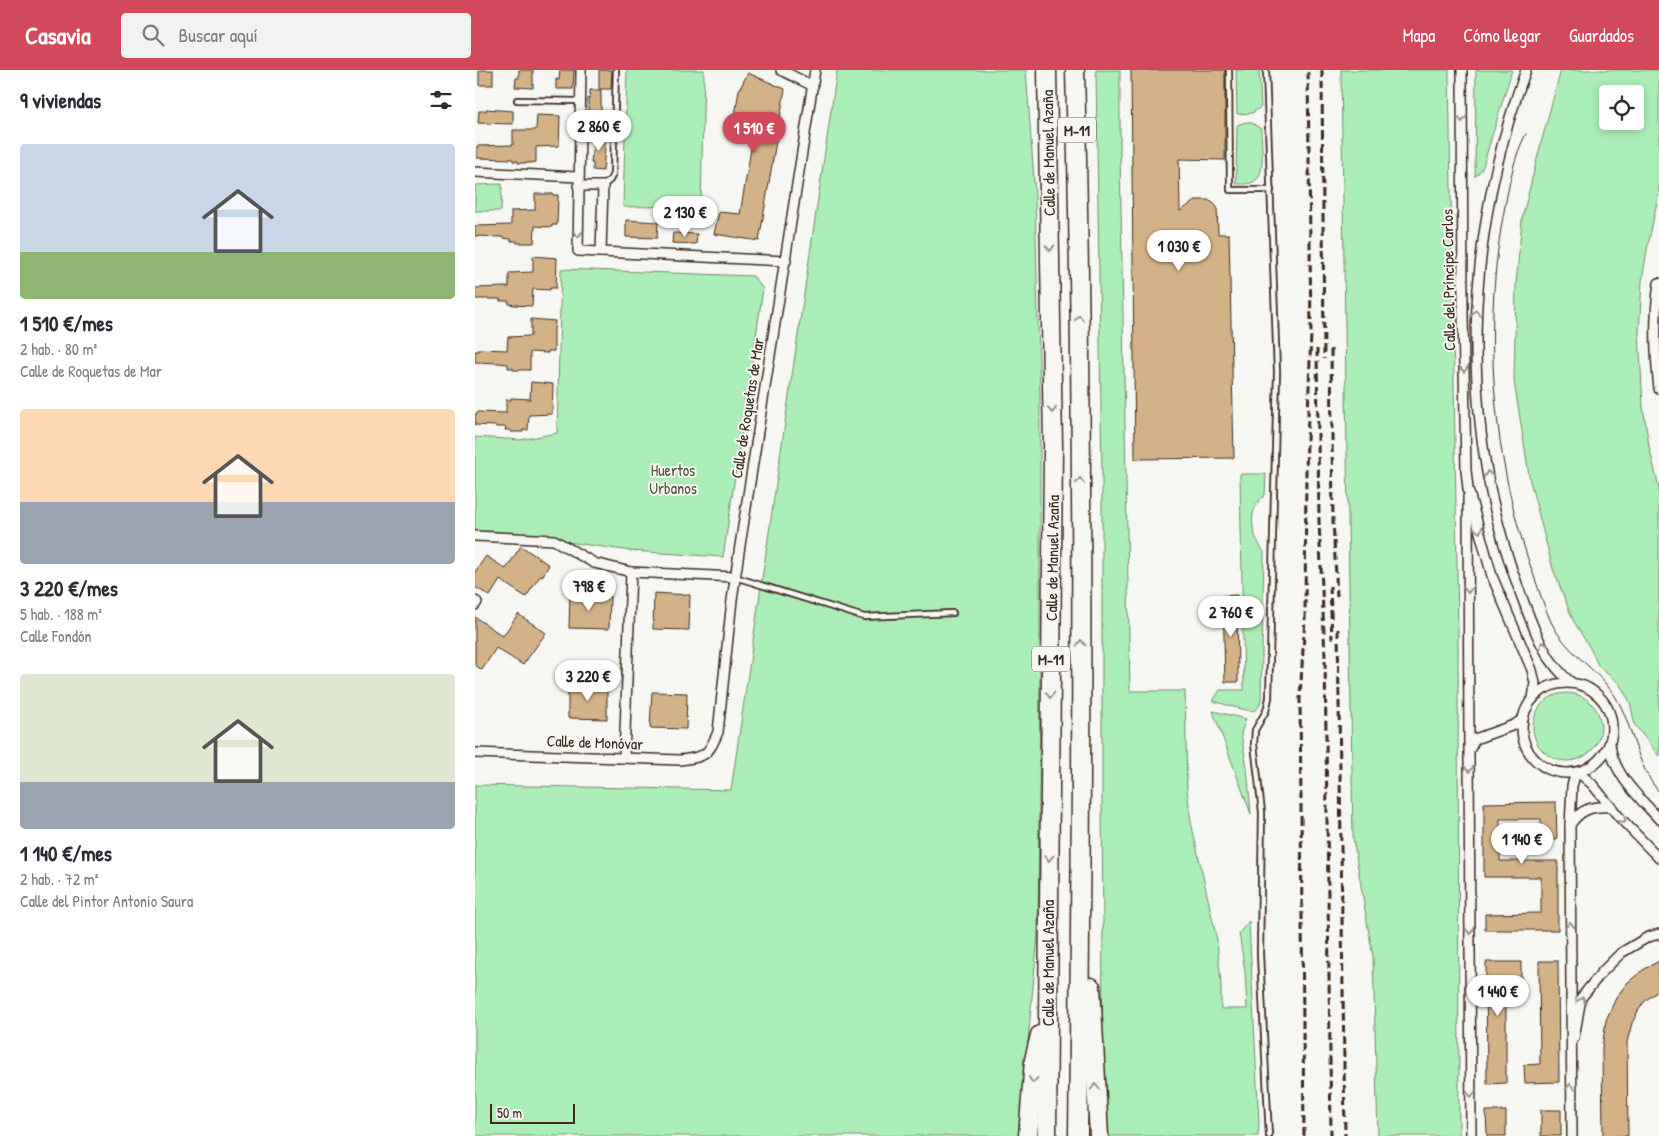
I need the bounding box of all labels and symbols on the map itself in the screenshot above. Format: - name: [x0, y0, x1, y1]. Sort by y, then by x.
- street label: Calle de Manuel Azaña: [1036, 90, 1060, 216]
- pin: 2 860 €: [553, 109, 645, 152]
- pin: 1 510 €: [708, 112, 800, 154]
- one-way arrow: [1457, 115, 1467, 123]
- road number: M-11: [1058, 118, 1096, 142]
- pin: 2 130 €: [639, 196, 731, 238]
- street label: Calle del Príncipe Carlos: [1436, 209, 1460, 351]
- pin: 1 030 €: [1133, 230, 1225, 272]
- one-way arrow: [573, 231, 583, 239]
- one-way arrow: [1045, 244, 1055, 252]
- one-way arrow: [1471, 308, 1481, 316]
- one-way arrow: [1074, 314, 1084, 322]
- street label: Calle de Roquetas de Mar: [725, 336, 769, 480]
- one-way arrow: [1459, 365, 1470, 373]
- one-way arrow: [1047, 406, 1058, 414]
- park label: Huertos Urbanos: [649, 459, 697, 499]
- one-way arrow: [1484, 470, 1494, 479]
- one-way arrow: [1075, 477, 1085, 484]
- street label: Calle de Manuel Azaña: [1040, 495, 1064, 621]
- one-way arrow: [1474, 525, 1484, 533]
- pin: 798 €: [554, 570, 624, 612]
- one-way arrow: [1463, 586, 1473, 594]
- pin: 2 760 €: [1185, 596, 1277, 638]
- one-way arrow: [1076, 639, 1086, 647]
- one-way arrow: [1539, 641, 1549, 650]
- road number: M-11: [1032, 646, 1070, 672]
- pin: 3 220 €: [542, 660, 634, 702]
- one-way arrow: [1045, 692, 1055, 699]
- street label: Calle de Monóvar: [546, 729, 644, 755]
- one-way arrow: [1464, 765, 1474, 773]
- one-way arrow: [1617, 815, 1626, 824]
- pin: 1 140 €: [1476, 822, 1568, 865]
- one-way arrow: [1044, 854, 1054, 862]
- street label: Calle de Manuel Azaña: [1037, 900, 1059, 1026]
- one-way arrow: [1565, 921, 1575, 928]
- one-way arrow: [1465, 928, 1475, 935]
- pin: 1 440 €: [1452, 974, 1544, 1017]
- one-way arrow: [1576, 996, 1586, 1005]
- one-way arrow: [1027, 1077, 1038, 1085]
- one-way arrow: [1090, 1083, 1101, 1091]
- one-way arrow: [1565, 1083, 1576, 1091]
- one-way arrow: [1466, 1090, 1476, 1098]
- scale bar: [490, 1101, 575, 1124]

